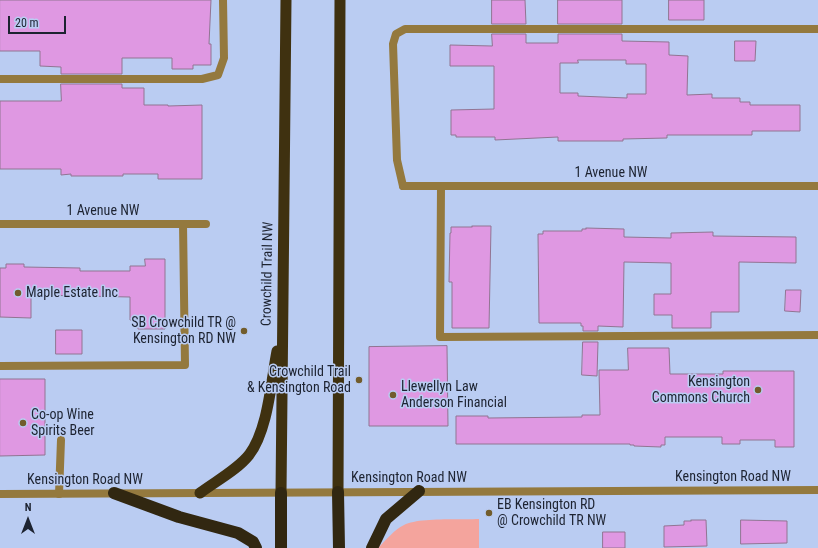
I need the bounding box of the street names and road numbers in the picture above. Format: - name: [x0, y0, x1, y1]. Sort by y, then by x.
- street label: 1 Avenue NW: [575, 165, 647, 181]
- street label: 1 Avenue NW: [67, 203, 139, 219]
- street label: Crowchild Trail NW: [259, 222, 277, 326]
- street label: Kensington Road NW: [675, 469, 791, 485]
- street label: Kensington Road NW: [351, 470, 467, 486]
- street label: Kensington Road NW: [27, 472, 143, 488]

